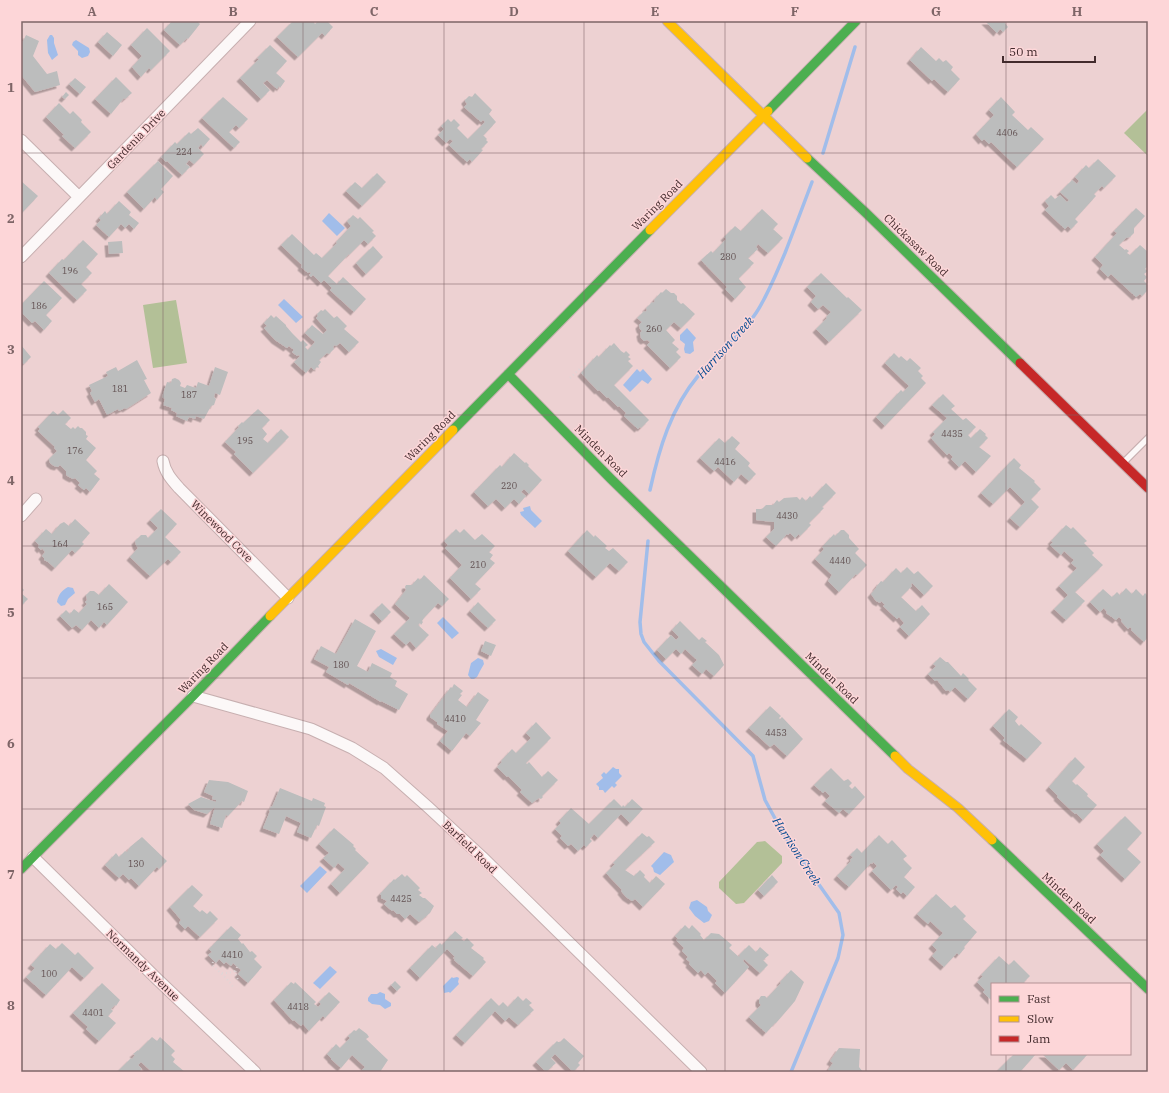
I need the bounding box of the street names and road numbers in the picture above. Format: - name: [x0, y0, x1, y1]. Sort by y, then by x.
- street label: Gardenia Drive: [104, 106, 168, 172]
- street label: Waring Road: [629, 176, 686, 233]
- street label: Chickasaw Road: [881, 211, 951, 279]
- street label: Waring Road: [402, 407, 459, 464]
- street label: Minden Road: [572, 422, 630, 480]
- street label: Winewood Cove: [188, 497, 256, 565]
- street label: Waring Road: [175, 639, 231, 697]
- street label: Minden Road: [803, 649, 862, 707]
- street label: Barfield Road: [440, 818, 500, 877]
- street label: Minden Road: [1039, 870, 1099, 927]
- street label: Normandy Avenue: [103, 926, 183, 1004]

